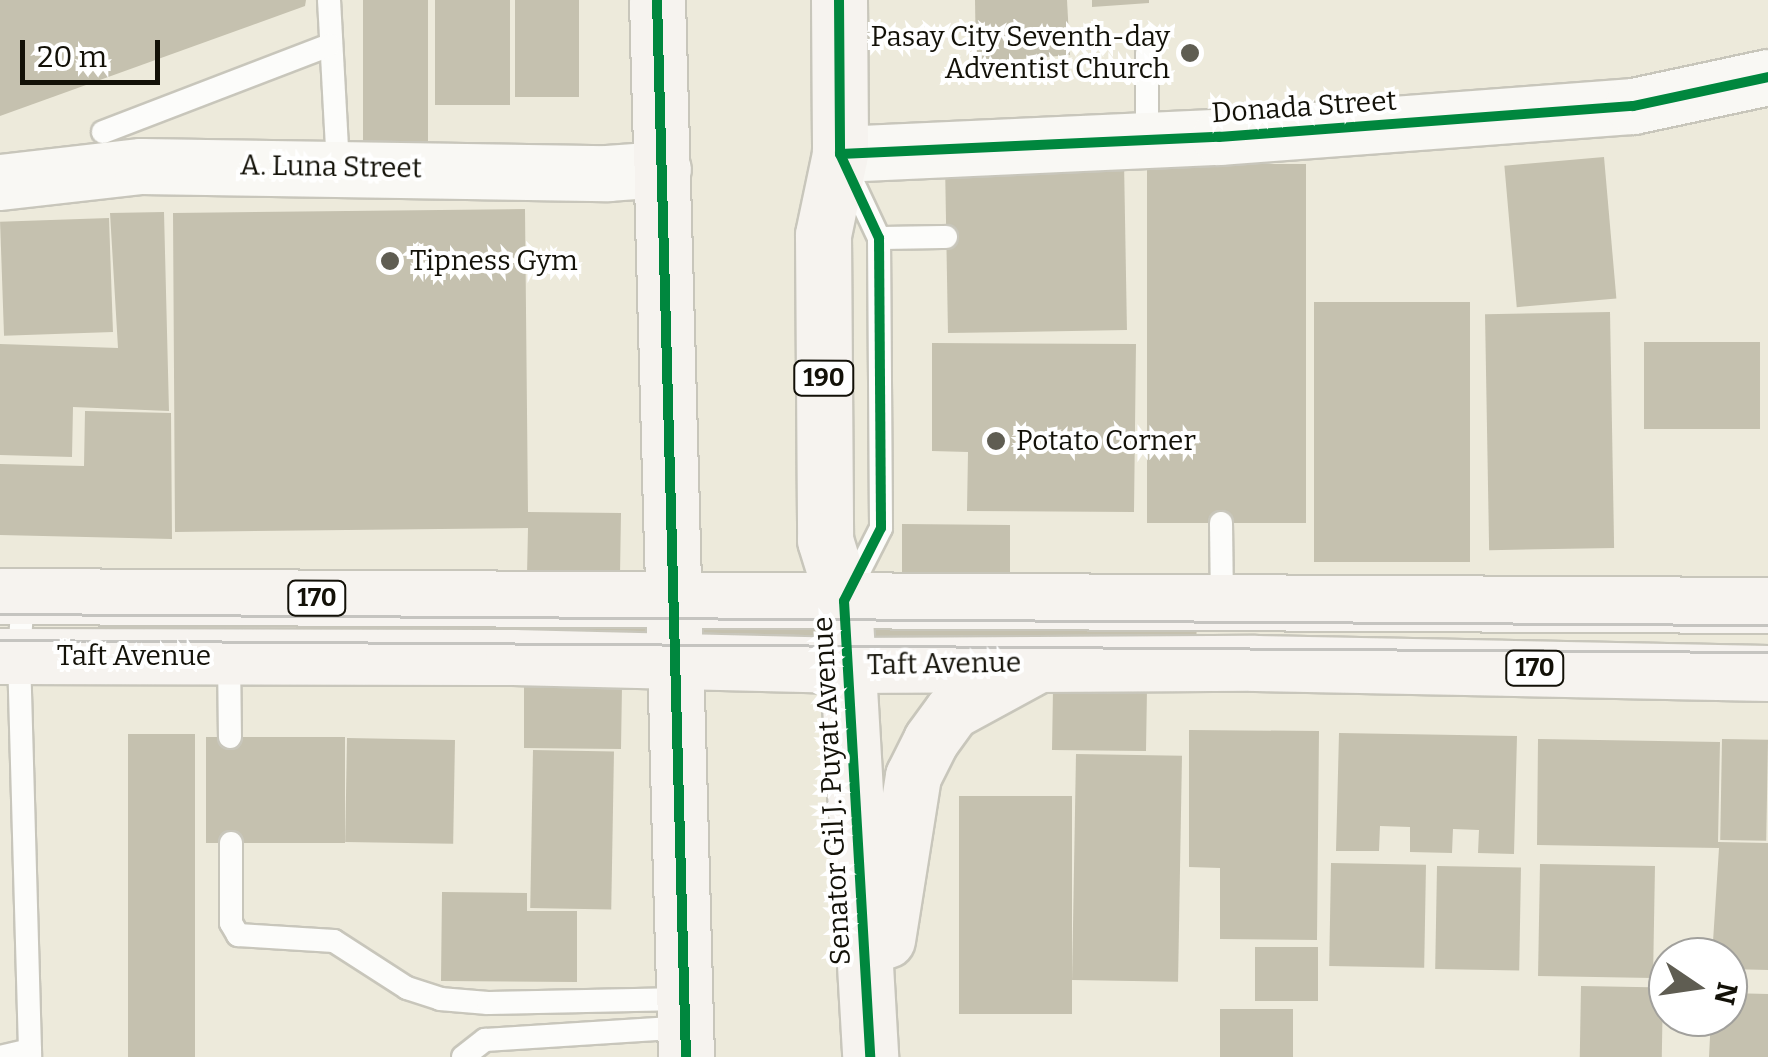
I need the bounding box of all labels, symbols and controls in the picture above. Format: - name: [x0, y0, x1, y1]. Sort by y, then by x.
- scale bar: [25, 20, 165, 82]
- place label: Pasay City Seventh-day Adventist Church: [870, 20, 1170, 86]
- text: 20 m: [37, 39, 107, 75]
- marker: Pasay City Seventh-day Adventist Church: [1179, 42, 1201, 64]
- street label: Donada Street: [1210, 84, 1398, 130]
- street label: A. Luna Street: [240, 149, 422, 185]
- place label: Tipness Gym: [410, 244, 578, 278]
- marker: Tipness Gym: [379, 250, 401, 272]
- road number: 190: [792, 358, 856, 398]
- place label: Potato Corner: [1016, 424, 1196, 458]
- marker: Potato Corner: [985, 430, 1007, 452]
- road number: 170: [287, 578, 347, 618]
- street label: Senator Gil J. Puyat Avenue: [806, 616, 858, 966]
- street label: Taft Avenue: [57, 639, 211, 673]
- street label: Taft Avenue: [867, 646, 1021, 682]
- road number: 170: [1505, 648, 1565, 688]
- north arrow: [1648, 937, 1748, 1037]
- text: N: [1707, 979, 1744, 1008]

